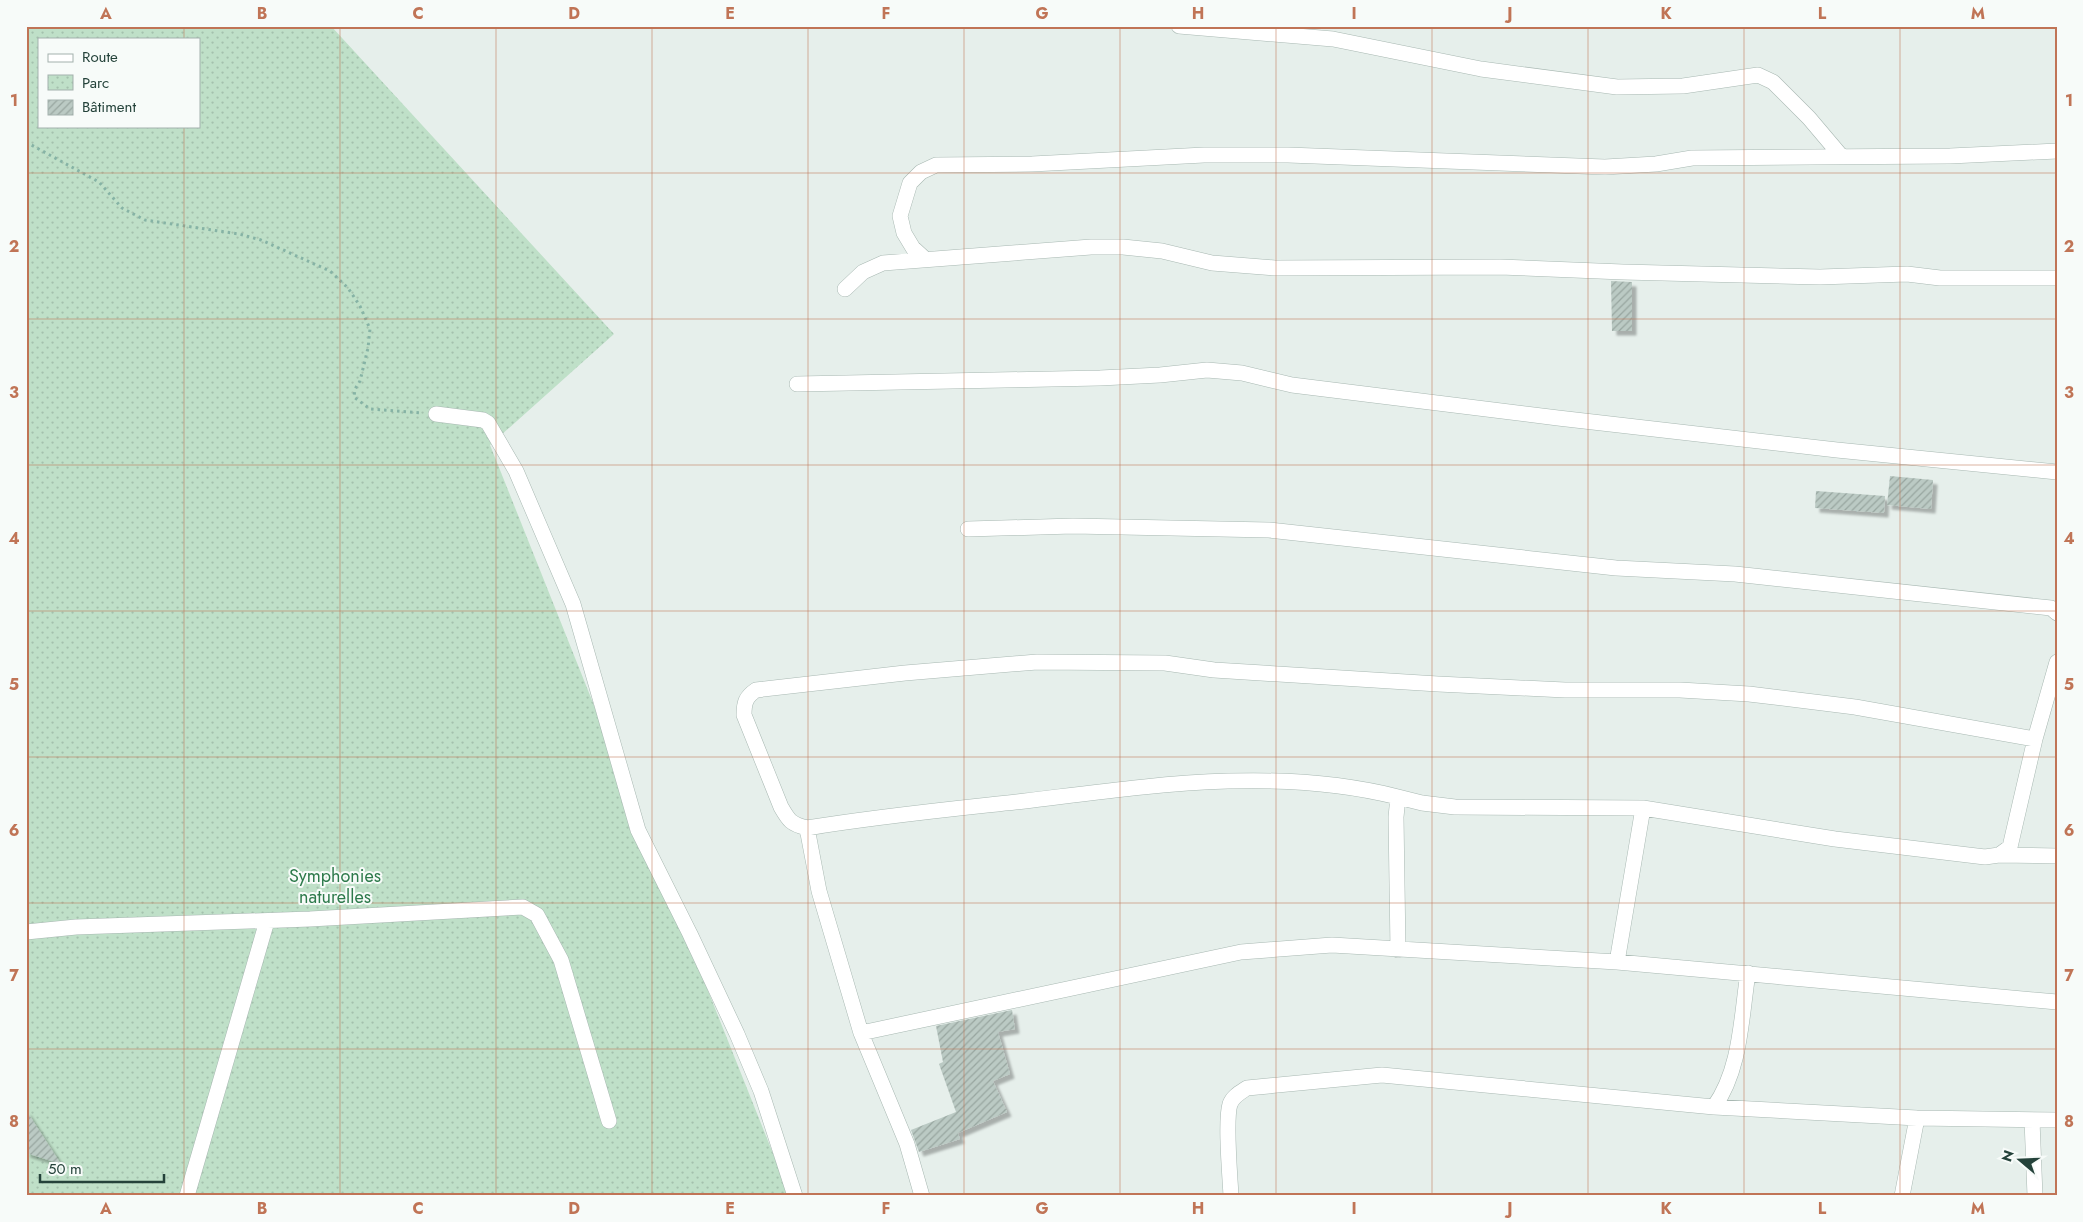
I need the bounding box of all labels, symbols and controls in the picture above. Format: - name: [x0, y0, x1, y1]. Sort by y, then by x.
- text: A: [99, 2, 112, 25]
- text: B: [257, 2, 267, 25]
- text: C: [412, 2, 424, 25]
- text: D: [568, 2, 580, 25]
- text: E: [725, 2, 735, 25]
- text: F: [882, 2, 890, 25]
- text: G: [1035, 2, 1049, 25]
- text: H: [1192, 2, 1204, 25]
- text: I: [1351, 2, 1357, 25]
- text: J: [1504, 2, 1513, 25]
- text: K: [1660, 2, 1672, 25]
- text: L: [1818, 2, 1827, 25]
- text: M: [1971, 2, 1985, 25]
- legend: [38, 38, 200, 128]
- text: Route: [82, 46, 118, 68]
- text: Parc: [82, 72, 109, 94]
- text: 1: [10, 89, 18, 112]
- text: 1: [2065, 89, 2073, 112]
- text: Bâtiment: [82, 96, 136, 118]
- text: 2: [9, 235, 19, 258]
- text: 2: [2064, 235, 2074, 258]
- text: 3: [9, 381, 19, 404]
- text: 3: [2064, 381, 2074, 404]
- text: 4: [8, 527, 20, 550]
- text: 4: [2063, 527, 2075, 550]
- text: 5: [9, 673, 19, 696]
- text: 5: [2064, 673, 2074, 696]
- text: 6: [9, 819, 19, 842]
- text: 6: [2064, 819, 2074, 842]
- park label: Symphonies naturelles: [289, 863, 381, 910]
- text: 7: [9, 964, 19, 987]
- text: 7: [2064, 964, 2074, 987]
- text: 8: [9, 1110, 19, 1133]
- text: 8: [2064, 1110, 2074, 1133]
- north arrow: [1996, 1134, 2046, 1184]
- text: N: [1996, 1147, 2019, 1164]
- scale bar: [40, 1152, 164, 1184]
- text: 50 m: [48, 1158, 82, 1180]
- text: A: [99, 1197, 112, 1220]
- text: B: [257, 1197, 267, 1220]
- text: C: [412, 1197, 424, 1220]
- text: D: [568, 1197, 580, 1220]
- text: E: [725, 1197, 735, 1220]
- text: F: [882, 1197, 890, 1220]
- text: G: [1035, 1197, 1049, 1220]
- text: H: [1192, 1197, 1204, 1220]
- text: I: [1351, 1197, 1357, 1220]
- text: J: [1504, 1197, 1513, 1220]
- text: K: [1660, 1197, 1672, 1220]
- text: L: [1818, 1197, 1827, 1220]
- text: M: [1971, 1197, 1985, 1220]

